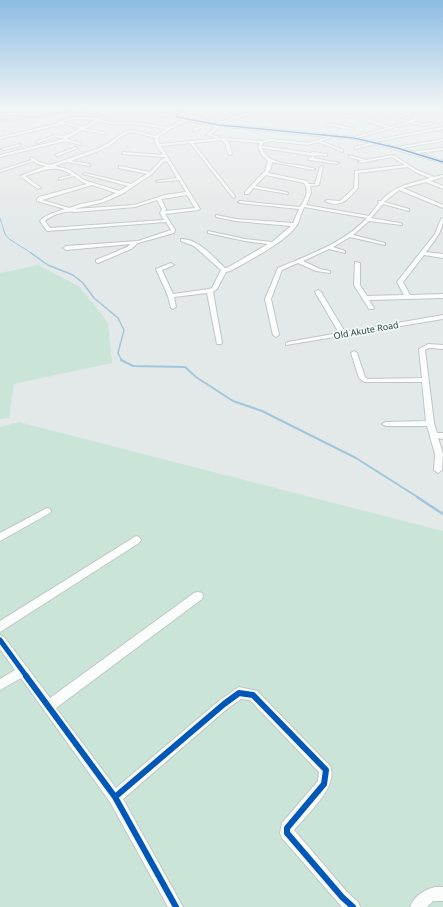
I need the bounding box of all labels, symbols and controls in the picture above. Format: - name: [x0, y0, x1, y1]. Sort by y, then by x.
- street label: Old Akute Road: [333, 318, 399, 342]

